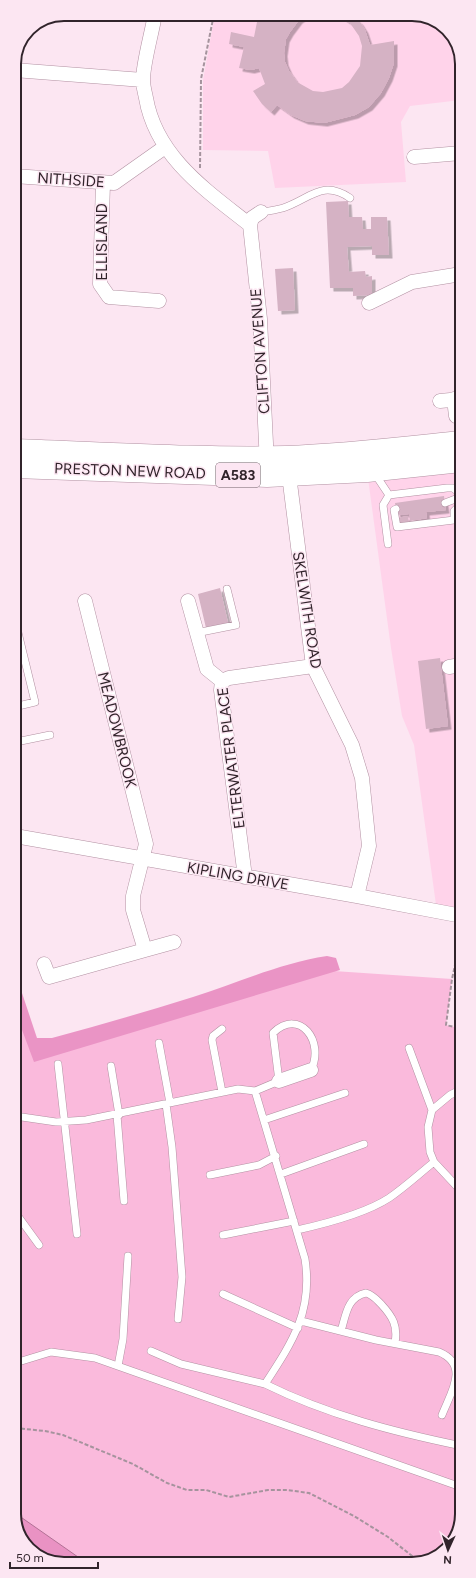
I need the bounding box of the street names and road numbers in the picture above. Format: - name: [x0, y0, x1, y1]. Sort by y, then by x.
- street label: NITHSIDE: [37, 169, 105, 191]
- street label: ELLISLAND: [93, 203, 111, 281]
- street label: CLIFTON AVENUE: [247, 288, 273, 414]
- street label: PRESTON NEW ROAD: [54, 459, 206, 483]
- road number: A583: [216, 463, 260, 487]
- street label: SKELWITH ROAD: [289, 550, 325, 670]
- street label: MEADOWBROOK: [94, 670, 140, 791]
- street label: ELTERWATER PLACE: [213, 686, 249, 830]
- street label: KIPLING DRIVE: [185, 858, 291, 894]

